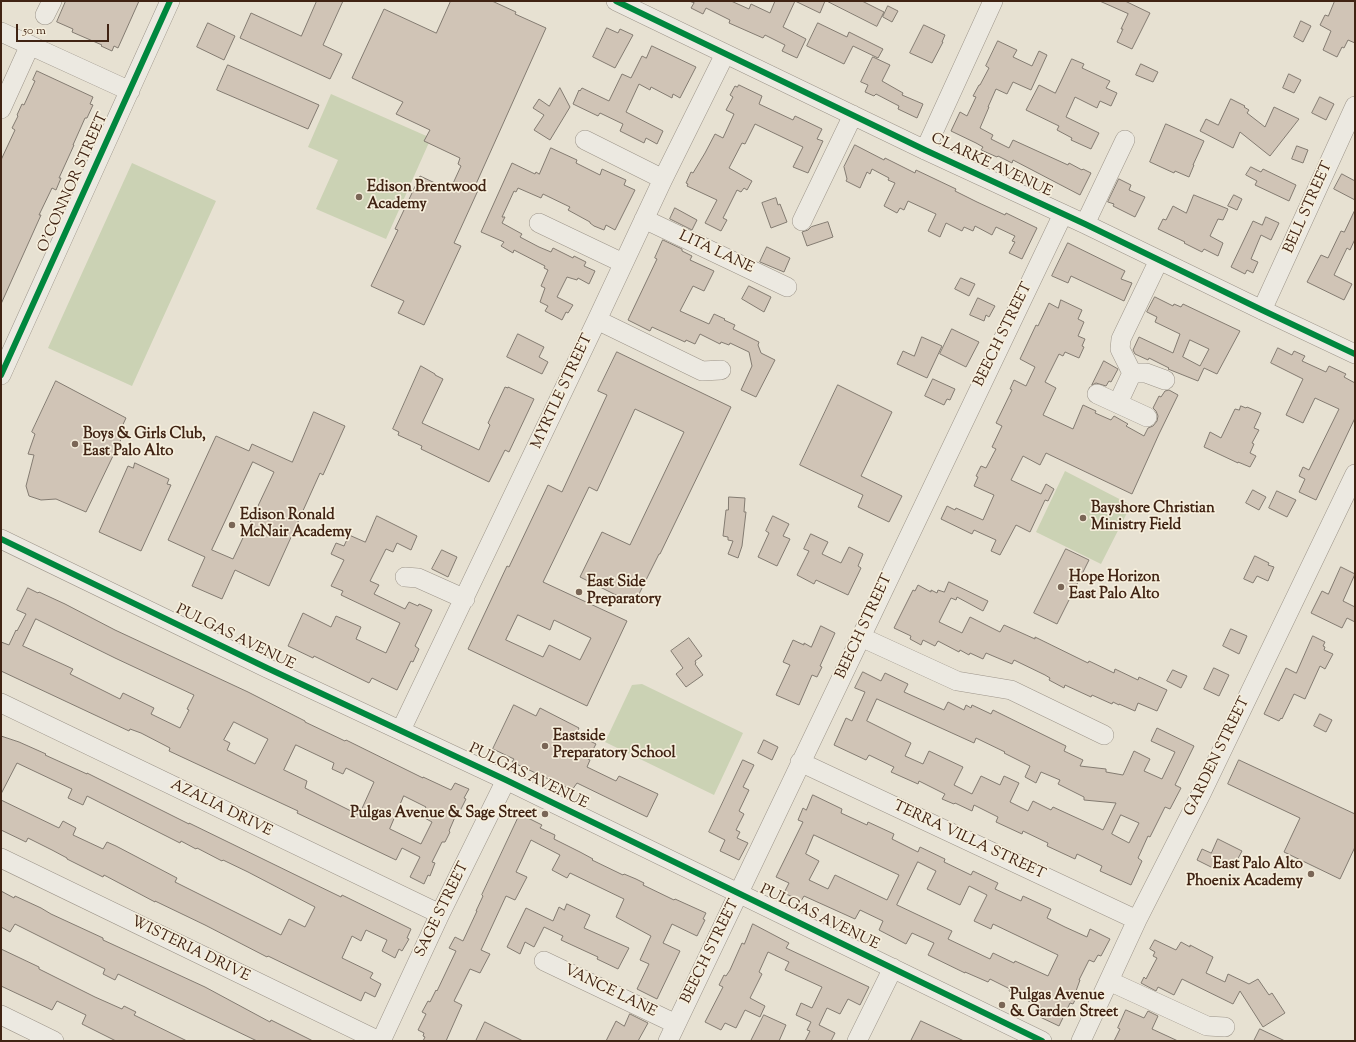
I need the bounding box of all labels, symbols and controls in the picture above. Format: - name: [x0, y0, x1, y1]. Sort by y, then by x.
- scale bar: [18, 16, 111, 42]
- text: 50 m: [23, 22, 46, 40]
- street label: O'CONNOR STREET: [35, 110, 113, 256]
- street label: CLARKE AVENUE: [928, 130, 1054, 202]
- street label: BELL STREET: [1281, 159, 1337, 257]
- place label: Edison Brentwood Academy: [367, 179, 487, 214]
- marker: Edison Brentwood Academy: [354, 192, 364, 202]
- street label: LITA LANE: [676, 228, 756, 278]
- street label: BEECH STREET: [971, 280, 1037, 390]
- street label: MYRTLE STREET: [528, 332, 598, 452]
- place label: Boys & Girls Club, East Palo Alto: [83, 426, 206, 461]
- marker: Boys & Girls Club, East Palo Alto: [70, 439, 80, 449]
- place label: Bayshore Christian Ministry Field: [1091, 500, 1215, 535]
- place label: Edison Ronald McNair Academy: [240, 507, 352, 542]
- marker: Bayshore Christian Ministry Field: [1078, 513, 1088, 523]
- marker: Edison Ronald McNair Academy: [227, 520, 237, 530]
- place label: Hope Horizon East Palo Alto: [1069, 569, 1160, 604]
- street label: BEECH STREET: [833, 572, 897, 682]
- place label: East Side Preparatory: [587, 574, 662, 609]
- marker: Hope Horizon East Palo Alto: [1056, 582, 1066, 592]
- marker: East Side Preparatory: [574, 587, 584, 597]
- street label: PULGAS AVENUE: [172, 601, 298, 675]
- street label: GARDEN STREET: [1181, 695, 1255, 819]
- place label: Eastside Preparatory School: [553, 728, 676, 763]
- street label: PULGAS AVENUE: [465, 740, 591, 814]
- marker: Eastside Preparatory School: [540, 741, 550, 751]
- street label: AZALIA DRIVE: [167, 777, 275, 841]
- street label: TERRA VILLA STREET: [890, 798, 1048, 884]
- place label: Pulgas Avenue & Sage Street: [350, 805, 537, 823]
- marker: Pulgas Avenue & Sage Street: [540, 809, 550, 819]
- place label: East Palo Alto Phoenix Academy: [1186, 856, 1303, 891]
- street label: SAGE STREET: [412, 860, 474, 960]
- marker: East Palo Alto Phoenix Academy: [1306, 869, 1316, 879]
- street label: PULGAS AVENUE: [756, 881, 882, 955]
- street label: BEECH STREET: [678, 897, 744, 1007]
- street label: WISTERIA DRIVE: [128, 913, 252, 987]
- street label: VANCE LANE: [561, 962, 659, 1022]
- place label: Pulgas Avenue & Garden Street: [1010, 987, 1118, 1022]
- marker: Pulgas Avenue & Garden Street: [997, 1000, 1007, 1010]

